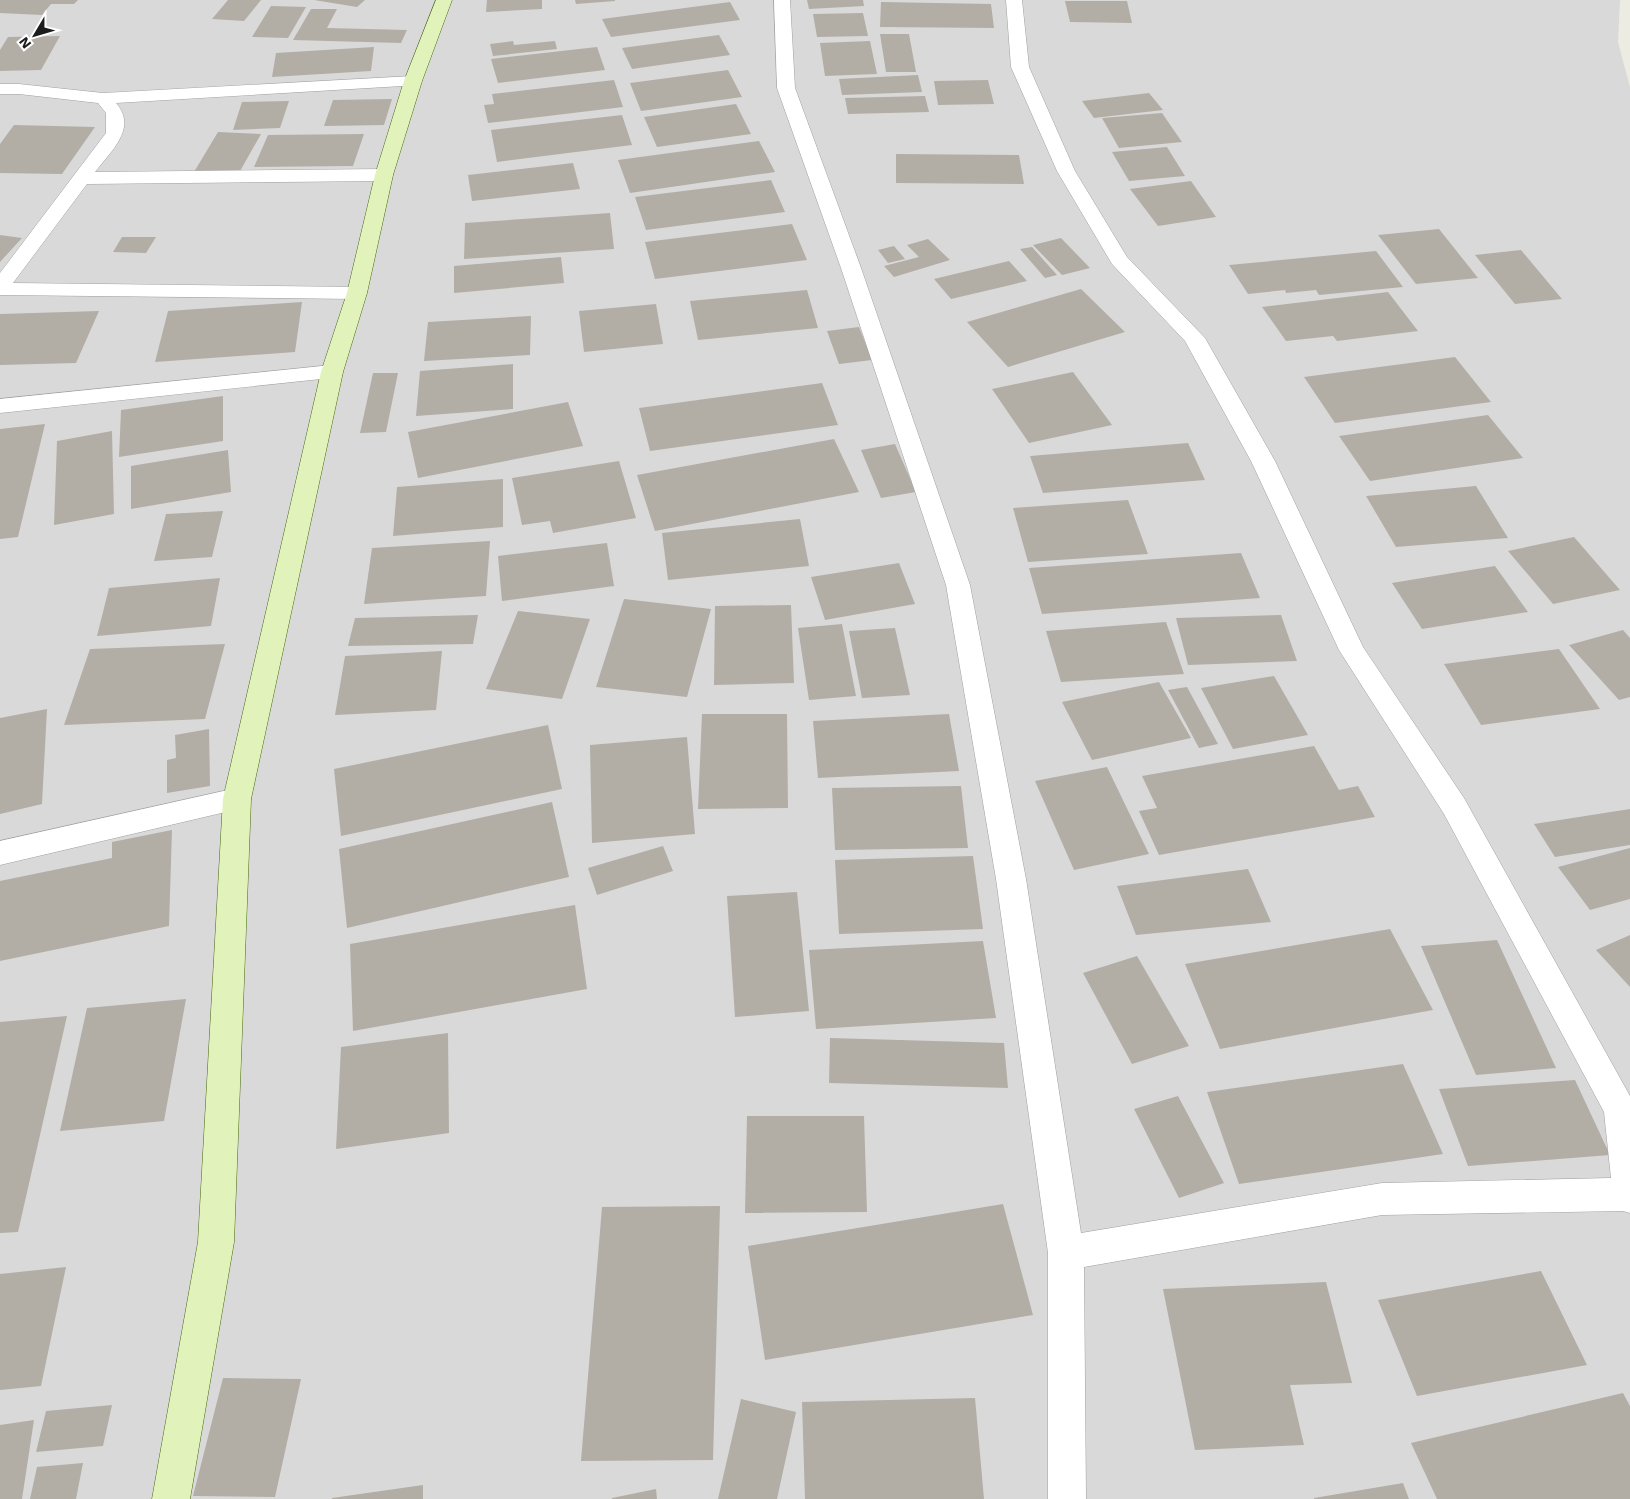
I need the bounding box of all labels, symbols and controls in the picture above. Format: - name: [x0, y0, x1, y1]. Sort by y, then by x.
- north arrow: [10, 10, 60, 60]
- text: N: [15, 34, 34, 52]

